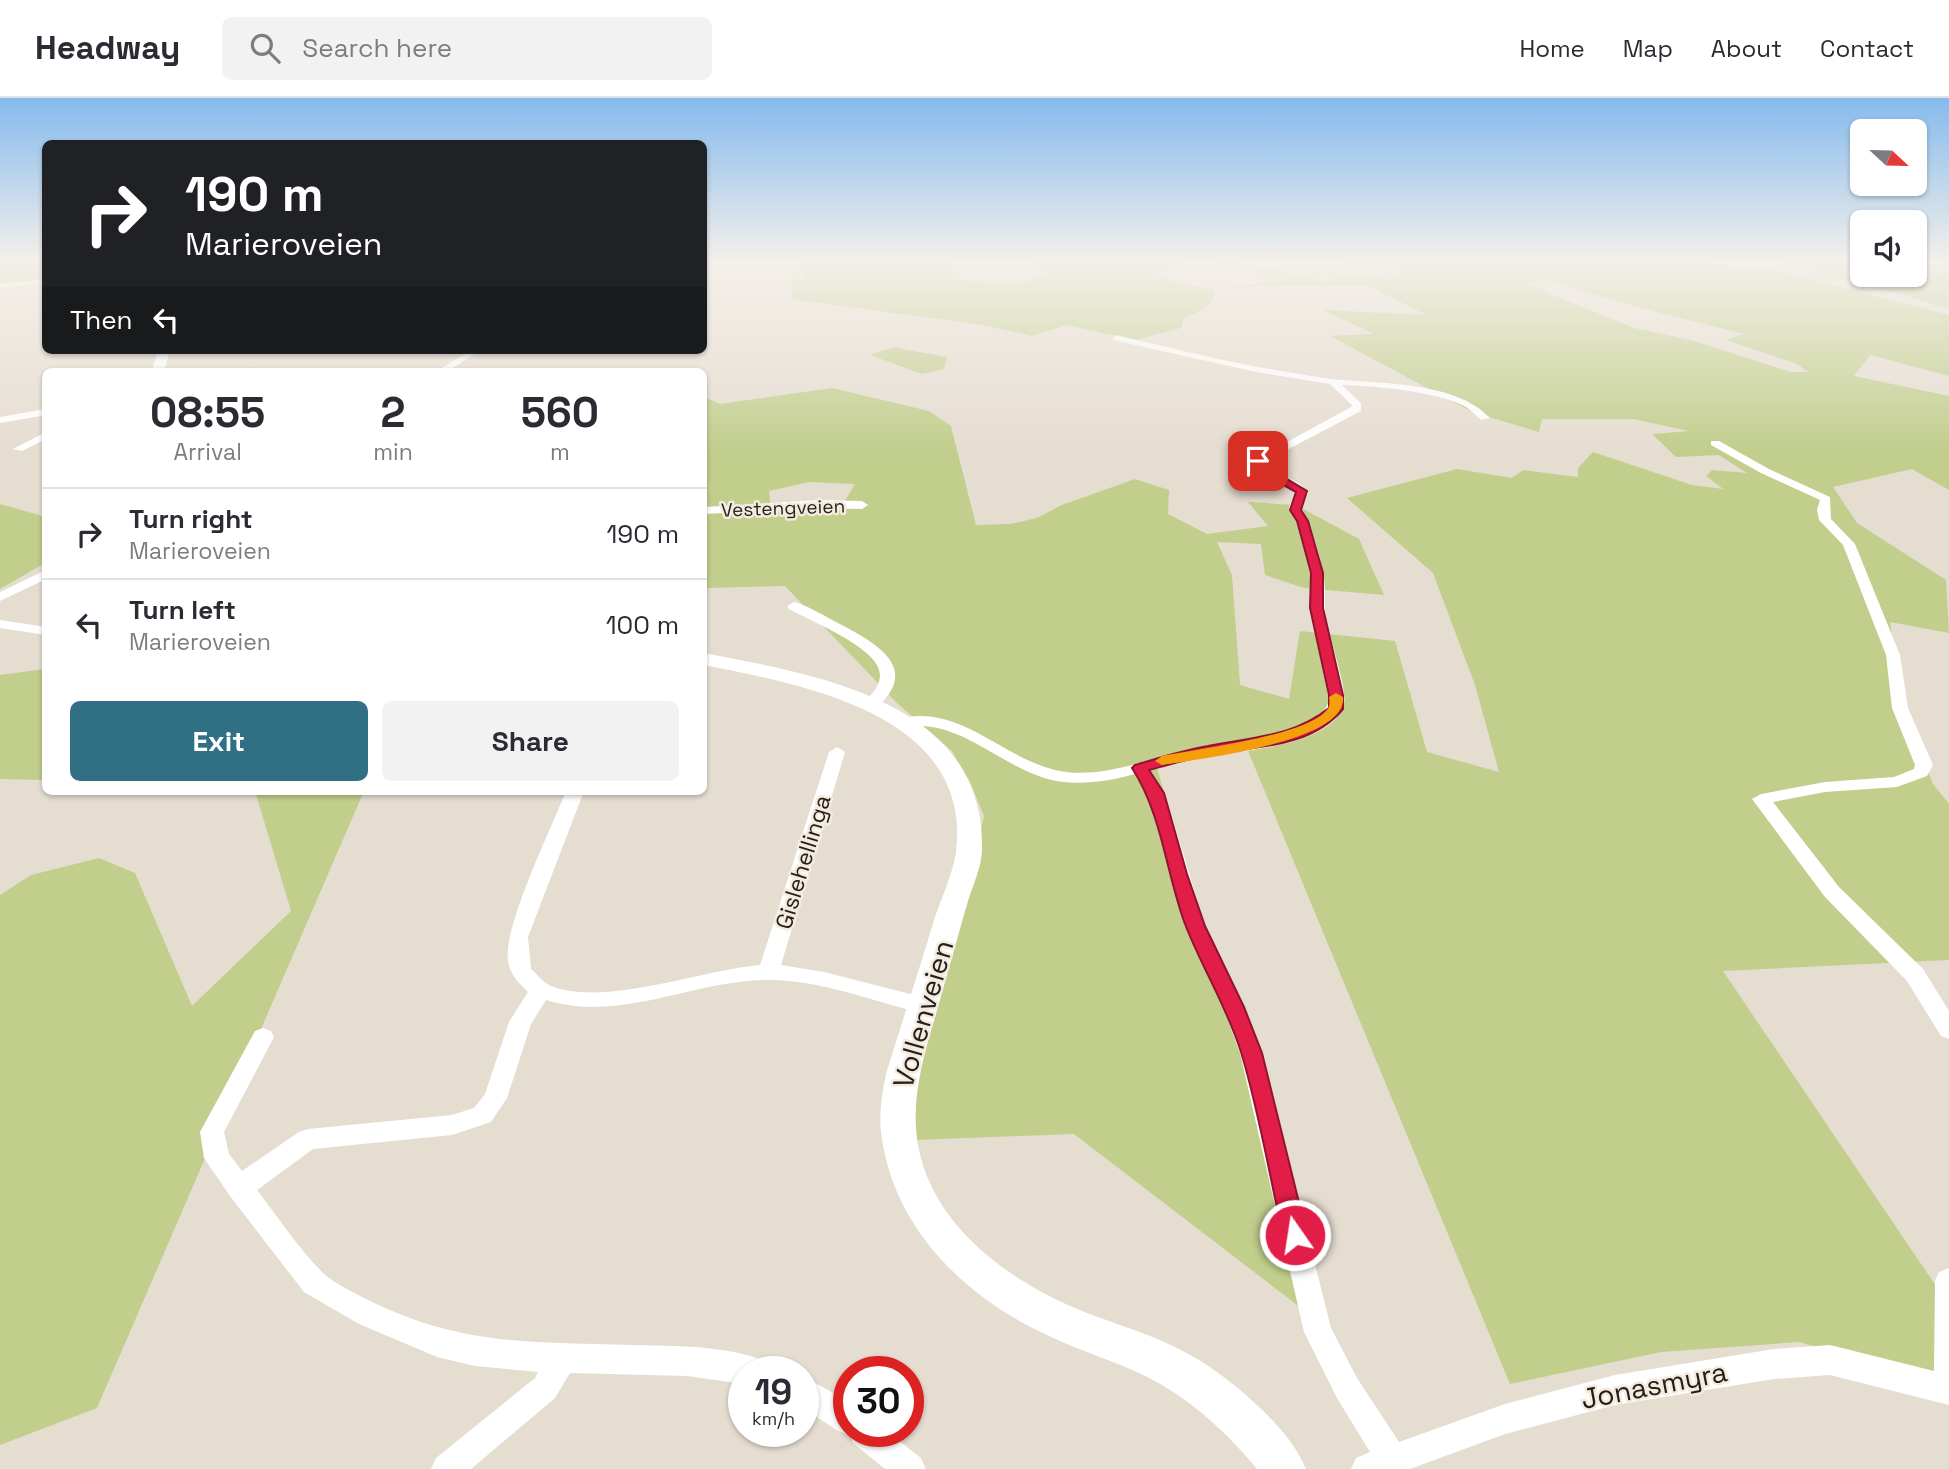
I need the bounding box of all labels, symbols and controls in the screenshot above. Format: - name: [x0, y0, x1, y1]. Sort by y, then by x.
- search box: [222, 17, 712, 80]
- text: Headway: [35, 27, 180, 69]
- icon: search: [246, 29, 284, 67]
- text: Search here: [302, 31, 452, 65]
- text: Home: [1519, 33, 1585, 64]
- text: Map: [1623, 33, 1673, 64]
- text: About: [1711, 33, 1782, 64]
- text: Contact: [1820, 33, 1914, 64]
- north arrow: [1850, 119, 1927, 196]
- map controls: [1850, 119, 1927, 287]
- text: 190 m: [185, 163, 323, 225]
- icon: right: [70, 168, 161, 259]
- button: sound: [1850, 210, 1927, 287]
- text: Marieroveien: [185, 224, 382, 264]
- icon: left: [147, 301, 185, 339]
- text: Then: [70, 303, 133, 337]
- text: 08:55: [150, 386, 265, 439]
- text: 2: [381, 386, 405, 439]
- text: 560: [521, 386, 599, 439]
- pin: [1228, 431, 1288, 491]
- text: Arrival: [173, 437, 242, 467]
- text: min: [373, 437, 413, 467]
- text: m: [550, 437, 570, 467]
- icon: arrive: [1239, 442, 1277, 480]
- street label: Vestengveien: [720, 493, 846, 523]
- text: Turn right: [129, 502, 253, 536]
- icon: right: [70, 515, 108, 553]
- text: 190 m: [607, 517, 679, 551]
- text: Marieroveien: [129, 536, 271, 566]
- text: Turn left: [129, 593, 236, 627]
- icon: left: [70, 606, 108, 644]
- text: 100 m: [606, 608, 679, 642]
- text: Marieroveien: [129, 627, 271, 657]
- button: Exit: [70, 701, 368, 781]
- button: Share: [382, 701, 679, 781]
- street label: Gislehellinga: [768, 791, 838, 933]
- street label: Vollenveien: [885, 936, 961, 1092]
- position arrow: [1258, 1198, 1332, 1272]
- street label: Jonasmyra: [1578, 1353, 1730, 1417]
- speed limit sign: 30: [833, 1356, 924, 1447]
- text: 19: [755, 1370, 792, 1414]
- text: km/h: [752, 1407, 795, 1430]

